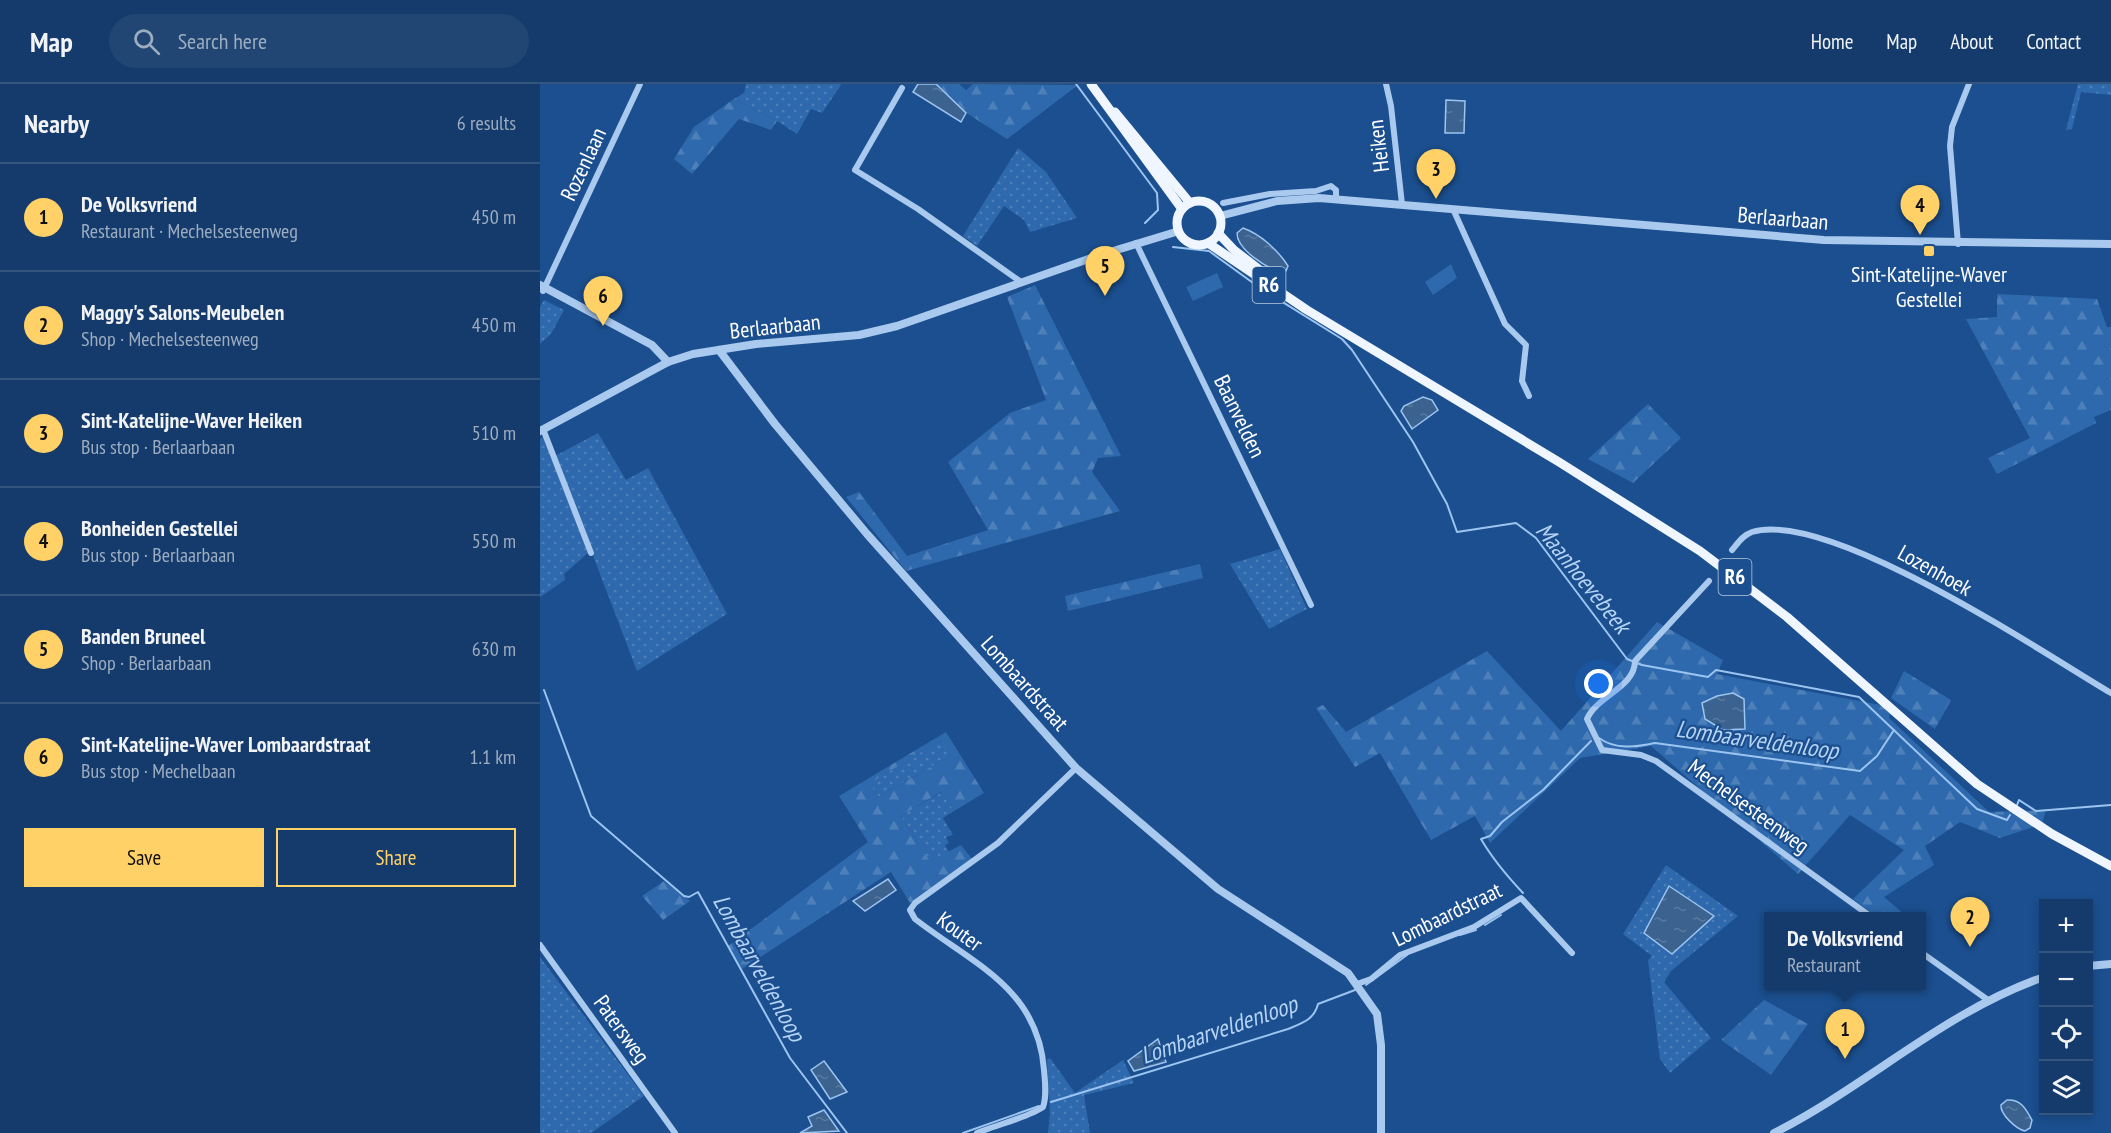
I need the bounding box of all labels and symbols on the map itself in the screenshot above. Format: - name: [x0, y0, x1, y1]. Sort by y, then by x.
- street label: Heiken: [1361, 118, 1395, 174]
- street label: Rozenlaan: [554, 123, 612, 205]
- pin: 3: [1416, 150, 1456, 199]
- pin: 4: [1900, 186, 1940, 235]
- street label: Berlaarbaan: [1736, 200, 1830, 236]
- marker: Sint-Katelijne-Waver Gestellei: [1922, 244, 1936, 258]
- pin: 5: [1086, 246, 1124, 296]
- place label: Sint-Katelijne-Waver Gestellei: [1851, 260, 2007, 313]
- road number: R6: [1252, 267, 1286, 303]
- pin: 6: [584, 276, 622, 326]
- street label: Berlaarbaan: [728, 307, 822, 345]
- street label: Baanvelden: [1208, 370, 1272, 462]
- water label: Maanhoevebeek: [1529, 516, 1639, 642]
- street label: Lozenhoek: [1893, 538, 1977, 602]
- road number: R6: [1718, 559, 1752, 595]
- street label: Lombaardstraat: [975, 630, 1075, 736]
- your location: [1584, 669, 1613, 698]
- water label: Lombaarveldenloop: [1674, 713, 1842, 766]
- street label: Mechelsesteenweg: [1683, 753, 1815, 859]
- street label: Lombaardstraat: [1388, 876, 1506, 952]
- water label: Lombaarveldenloop: [706, 889, 813, 1048]
- pin: 2: [1950, 898, 1990, 947]
- street label: Kouter: [932, 905, 988, 957]
- water label: Lombaarveldenloop: [1136, 988, 1303, 1071]
- street label: Patersweg: [588, 989, 656, 1069]
- pin: 1: [1826, 1010, 1864, 1059]

